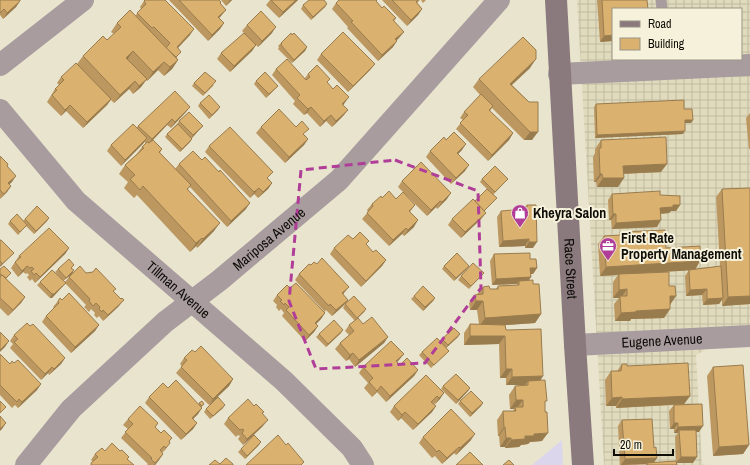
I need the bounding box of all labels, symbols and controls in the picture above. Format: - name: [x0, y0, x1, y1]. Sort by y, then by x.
- legend: [612, 8, 742, 60]
- text: Road: [648, 16, 672, 32]
- text: Building: [648, 36, 685, 52]
- street label: Mariposa Avenue: [229, 203, 309, 275]
- shop icon: Kheyra Salon: [510, 203, 530, 228]
- place label: Kheyra Salon: [533, 204, 606, 222]
- place label: First Rate Property Management: [621, 229, 742, 263]
- office icon: First Rate Property Management: [598, 236, 618, 261]
- street label: Race Street: [560, 238, 581, 299]
- street label: Tillman Avenue: [143, 257, 214, 322]
- street label: Eugene Avenue: [621, 329, 703, 352]
- scale bar: [614, 431, 673, 457]
- text: 20 m: [620, 437, 642, 453]

